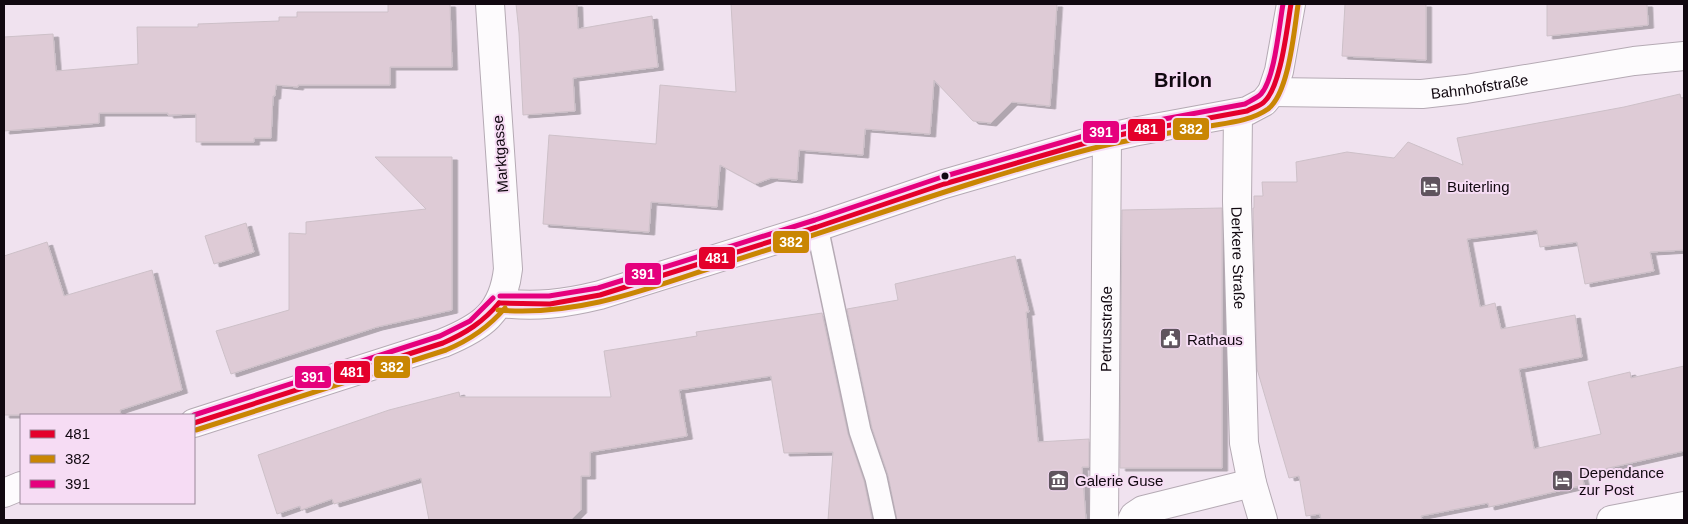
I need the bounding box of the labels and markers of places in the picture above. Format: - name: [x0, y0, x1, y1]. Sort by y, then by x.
- unlabelled marker: [940, 171, 950, 181]
- hotel icon: Buiterling: [1419, 174, 1443, 198]
- place label: Buiterling: [1447, 178, 1510, 195]
- public building icon: Rathaus: [1159, 327, 1183, 351]
- place label: Rathaus: [1187, 331, 1243, 348]
- place label: Dependance zur Post: [1579, 464, 1664, 498]
- museum icon: Galerie Guse: [1047, 468, 1071, 492]
- hotel icon: Dependance zur Post: [1551, 469, 1575, 493]
- place label: Galerie Guse: [1075, 472, 1163, 489]

